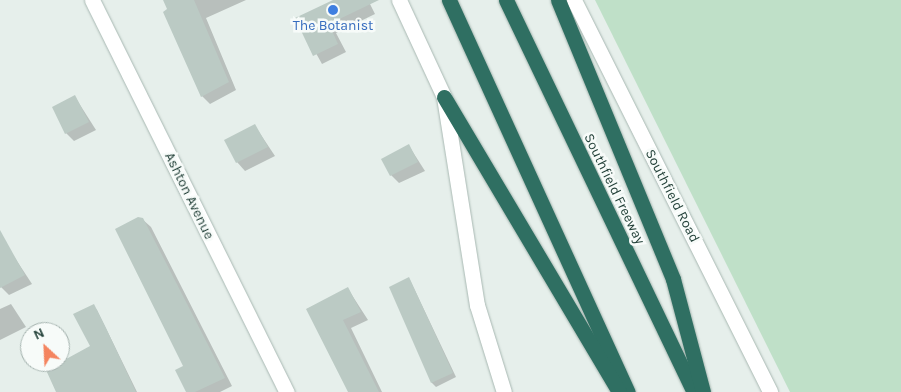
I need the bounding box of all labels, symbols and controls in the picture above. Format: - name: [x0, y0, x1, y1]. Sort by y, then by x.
- marker: The Botanist: [327, 4, 339, 16]
- place label: The Botanist: [293, 18, 373, 34]
- street label: Southfield Freeway: [580, 131, 648, 247]
- street label: Southfield Road: [641, 147, 703, 245]
- street label: Ashton Avenue: [161, 150, 217, 242]
- north arrow: [20, 322, 70, 372]
- text: N: [31, 324, 47, 344]

